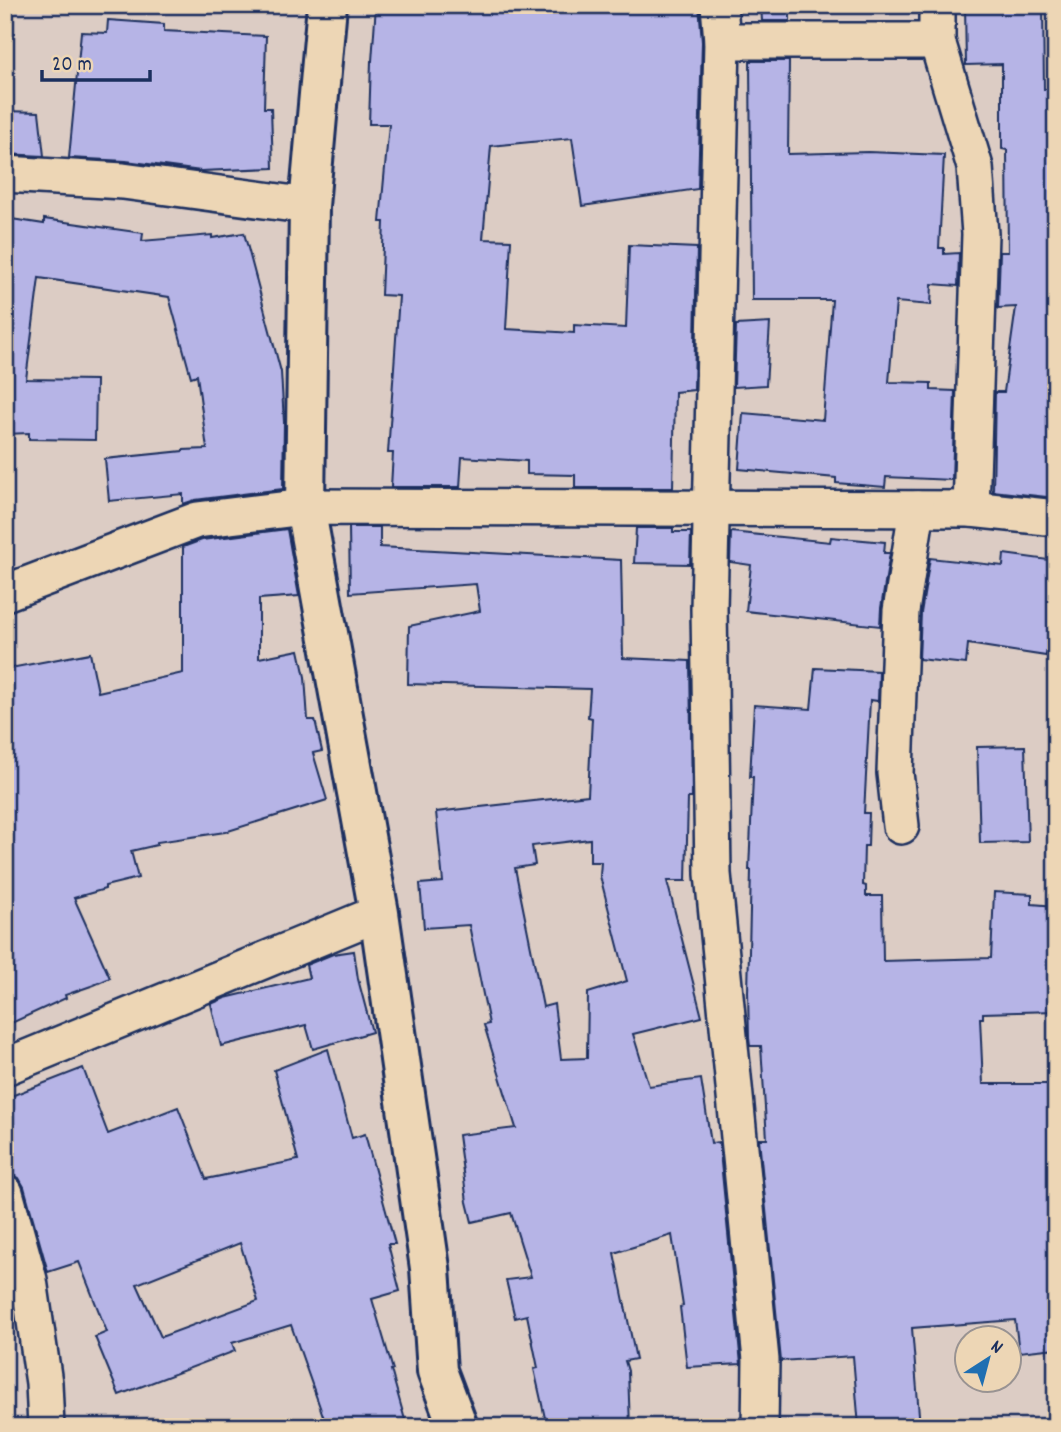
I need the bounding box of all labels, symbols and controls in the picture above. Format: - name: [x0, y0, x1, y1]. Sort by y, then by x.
- scale bar: [42, 38, 150, 82]
- text: 20 m: [52, 51, 92, 81]
- north arrow: [953, 1324, 1023, 1394]
- text: N: [984, 1334, 1008, 1362]

